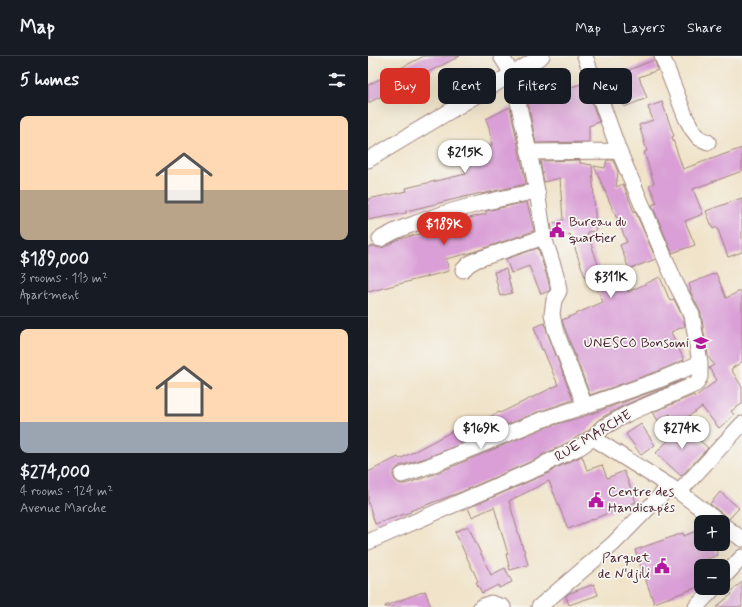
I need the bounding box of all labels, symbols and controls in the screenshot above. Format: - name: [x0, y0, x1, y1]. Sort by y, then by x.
- text: Map: [20, 15, 55, 40]
- text: Map: [575, 19, 601, 37]
- text: Layers: [623, 19, 665, 37]
- text: Share: [687, 19, 722, 37]
- chip: Buy: [380, 68, 430, 104]
- chip: Rent: [438, 68, 496, 104]
- chip: Filters: [504, 68, 571, 104]
- chip: New: [579, 68, 632, 104]
- text: 5 homes: [20, 69, 79, 91]
- icon: filters: [326, 69, 348, 91]
- pin: $215K: [437, 140, 493, 174]
- icon: home: [148, 142, 220, 214]
- text: $215K: [447, 144, 483, 161]
- pin: $189K: [416, 212, 472, 246]
- place label: Bureau du quartier: [569, 213, 627, 247]
- text: $189K: [426, 216, 462, 233]
- public building icon: Bureau du quartier: [548, 221, 566, 239]
- text: $189,000: [20, 248, 89, 270]
- pin: $311K: [583, 265, 639, 299]
- text: $311K: [594, 269, 628, 286]
- text: 3 rooms · 113 m²: [20, 270, 108, 287]
- text: Apartment: [20, 287, 79, 304]
- place label: UNESCO Bonsomi: [584, 334, 689, 352]
- school or university icon: UNESCO Bonsomi: [692, 334, 710, 352]
- icon: home: [148, 355, 220, 427]
- street label: RUE MARCHE: [551, 406, 635, 466]
- pin: $169K: [453, 416, 509, 450]
- pin: $274K: [654, 416, 710, 450]
- text: $169K: [463, 420, 499, 437]
- text: $274K: [663, 420, 701, 437]
- text: $274,000: [20, 461, 90, 483]
- text: 4 rooms · 124 m²: [20, 483, 113, 500]
- place label: Centre des Handicapés: [608, 483, 675, 517]
- public building icon: Centre des Handicapés: [587, 491, 605, 509]
- text: Avenue Marche: [20, 500, 107, 517]
- map controls: [694, 515, 730, 595]
- button: +: [694, 515, 730, 551]
- place label: Parquet de N'djili: [598, 549, 651, 583]
- public building icon: Parquet de N'djili: [653, 557, 671, 575]
- button: −: [694, 559, 730, 595]

